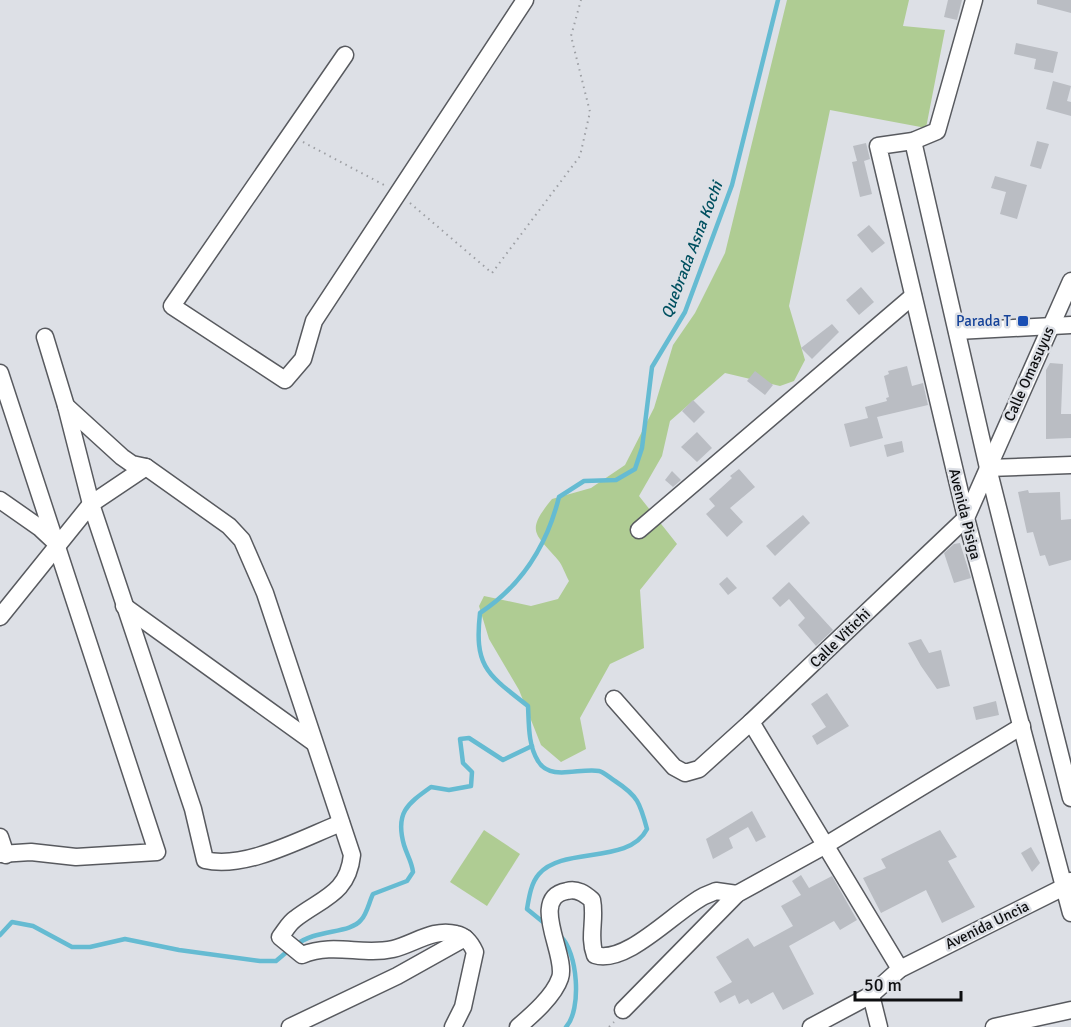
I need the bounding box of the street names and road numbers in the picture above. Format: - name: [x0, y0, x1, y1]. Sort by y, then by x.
- street label: Calle Omasuyus: [1000, 323, 1058, 424]
- street label: Avenida Pisiga: [945, 467, 985, 561]
- street label: Calle Vitichi: [806, 605, 874, 671]
- street label: Avenida Uncia: [942, 897, 1032, 953]

